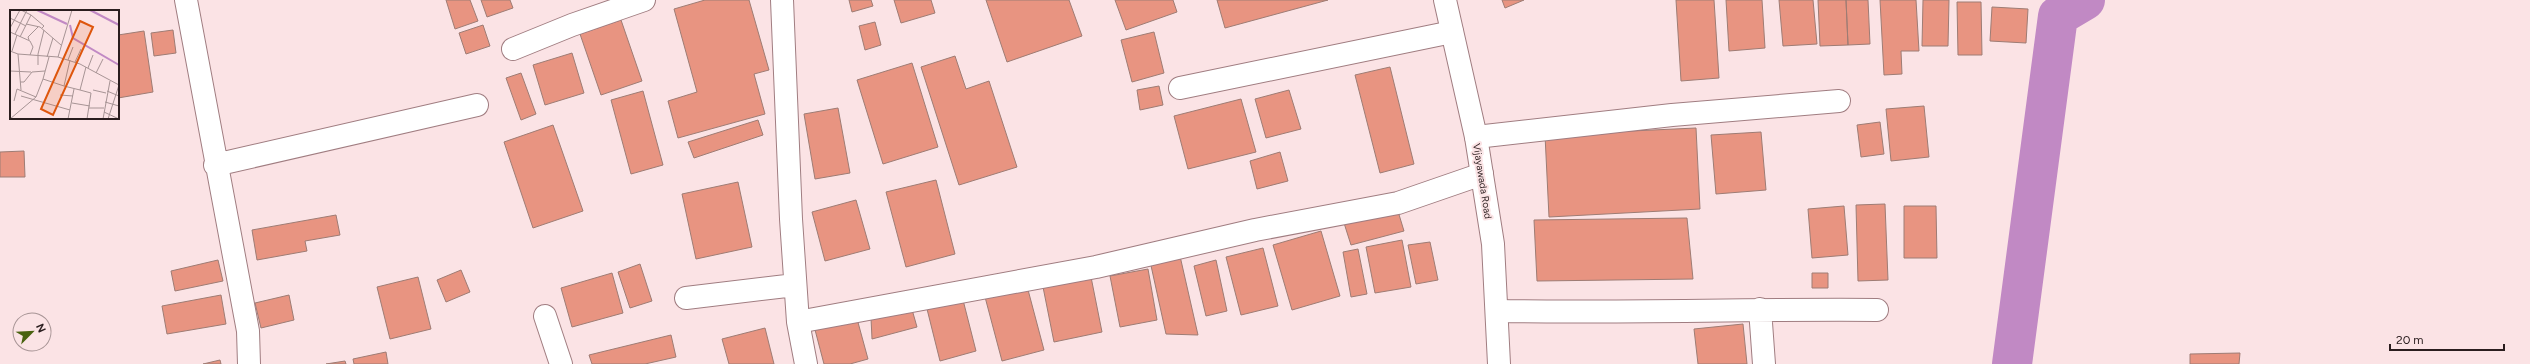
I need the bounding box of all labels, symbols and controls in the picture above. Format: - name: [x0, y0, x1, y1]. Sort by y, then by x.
- inset map: [10, 10, 119, 119]
- street label: Vijayawada Road: [1470, 142, 1495, 220]
- north arrow: [12, 312, 52, 352]
- text: N: [33, 322, 48, 335]
- scale bar: [2390, 326, 2504, 352]
- text: 20 m: [2396, 333, 2424, 347]

